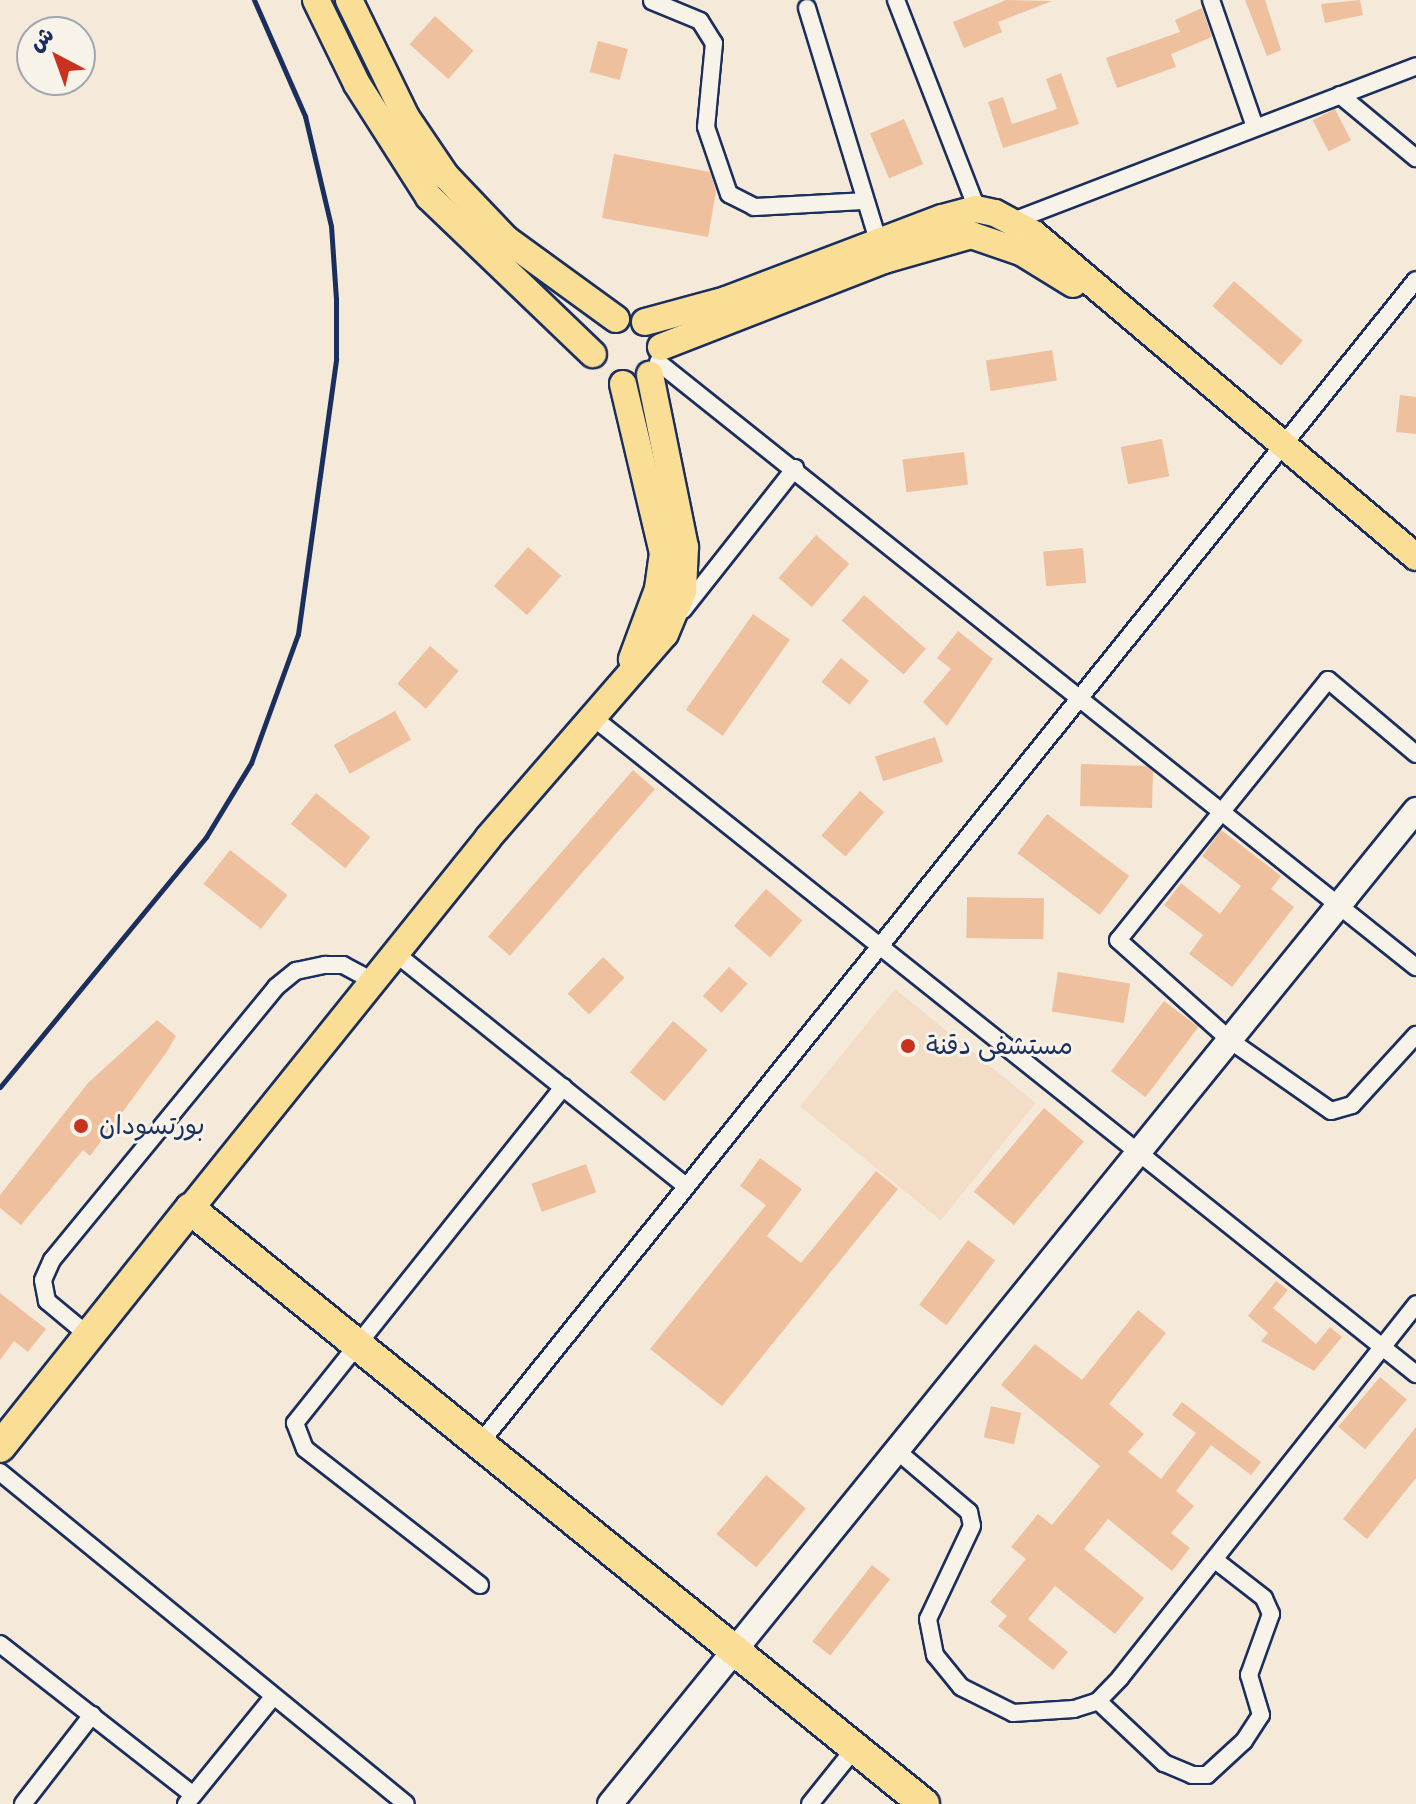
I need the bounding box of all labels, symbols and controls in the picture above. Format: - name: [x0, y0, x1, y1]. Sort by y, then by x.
- north arrow: [16, 16, 96, 96]
- text: ش: [19, 16, 63, 62]
- place label: مستشفى دقنة: [926, 1030, 1073, 1062]
- marker: مستشفى دقنة: [897, 1035, 919, 1057]
- place label: بورتسودان: [99, 1110, 205, 1142]
- marker: بورتسودان: [70, 1115, 92, 1137]

